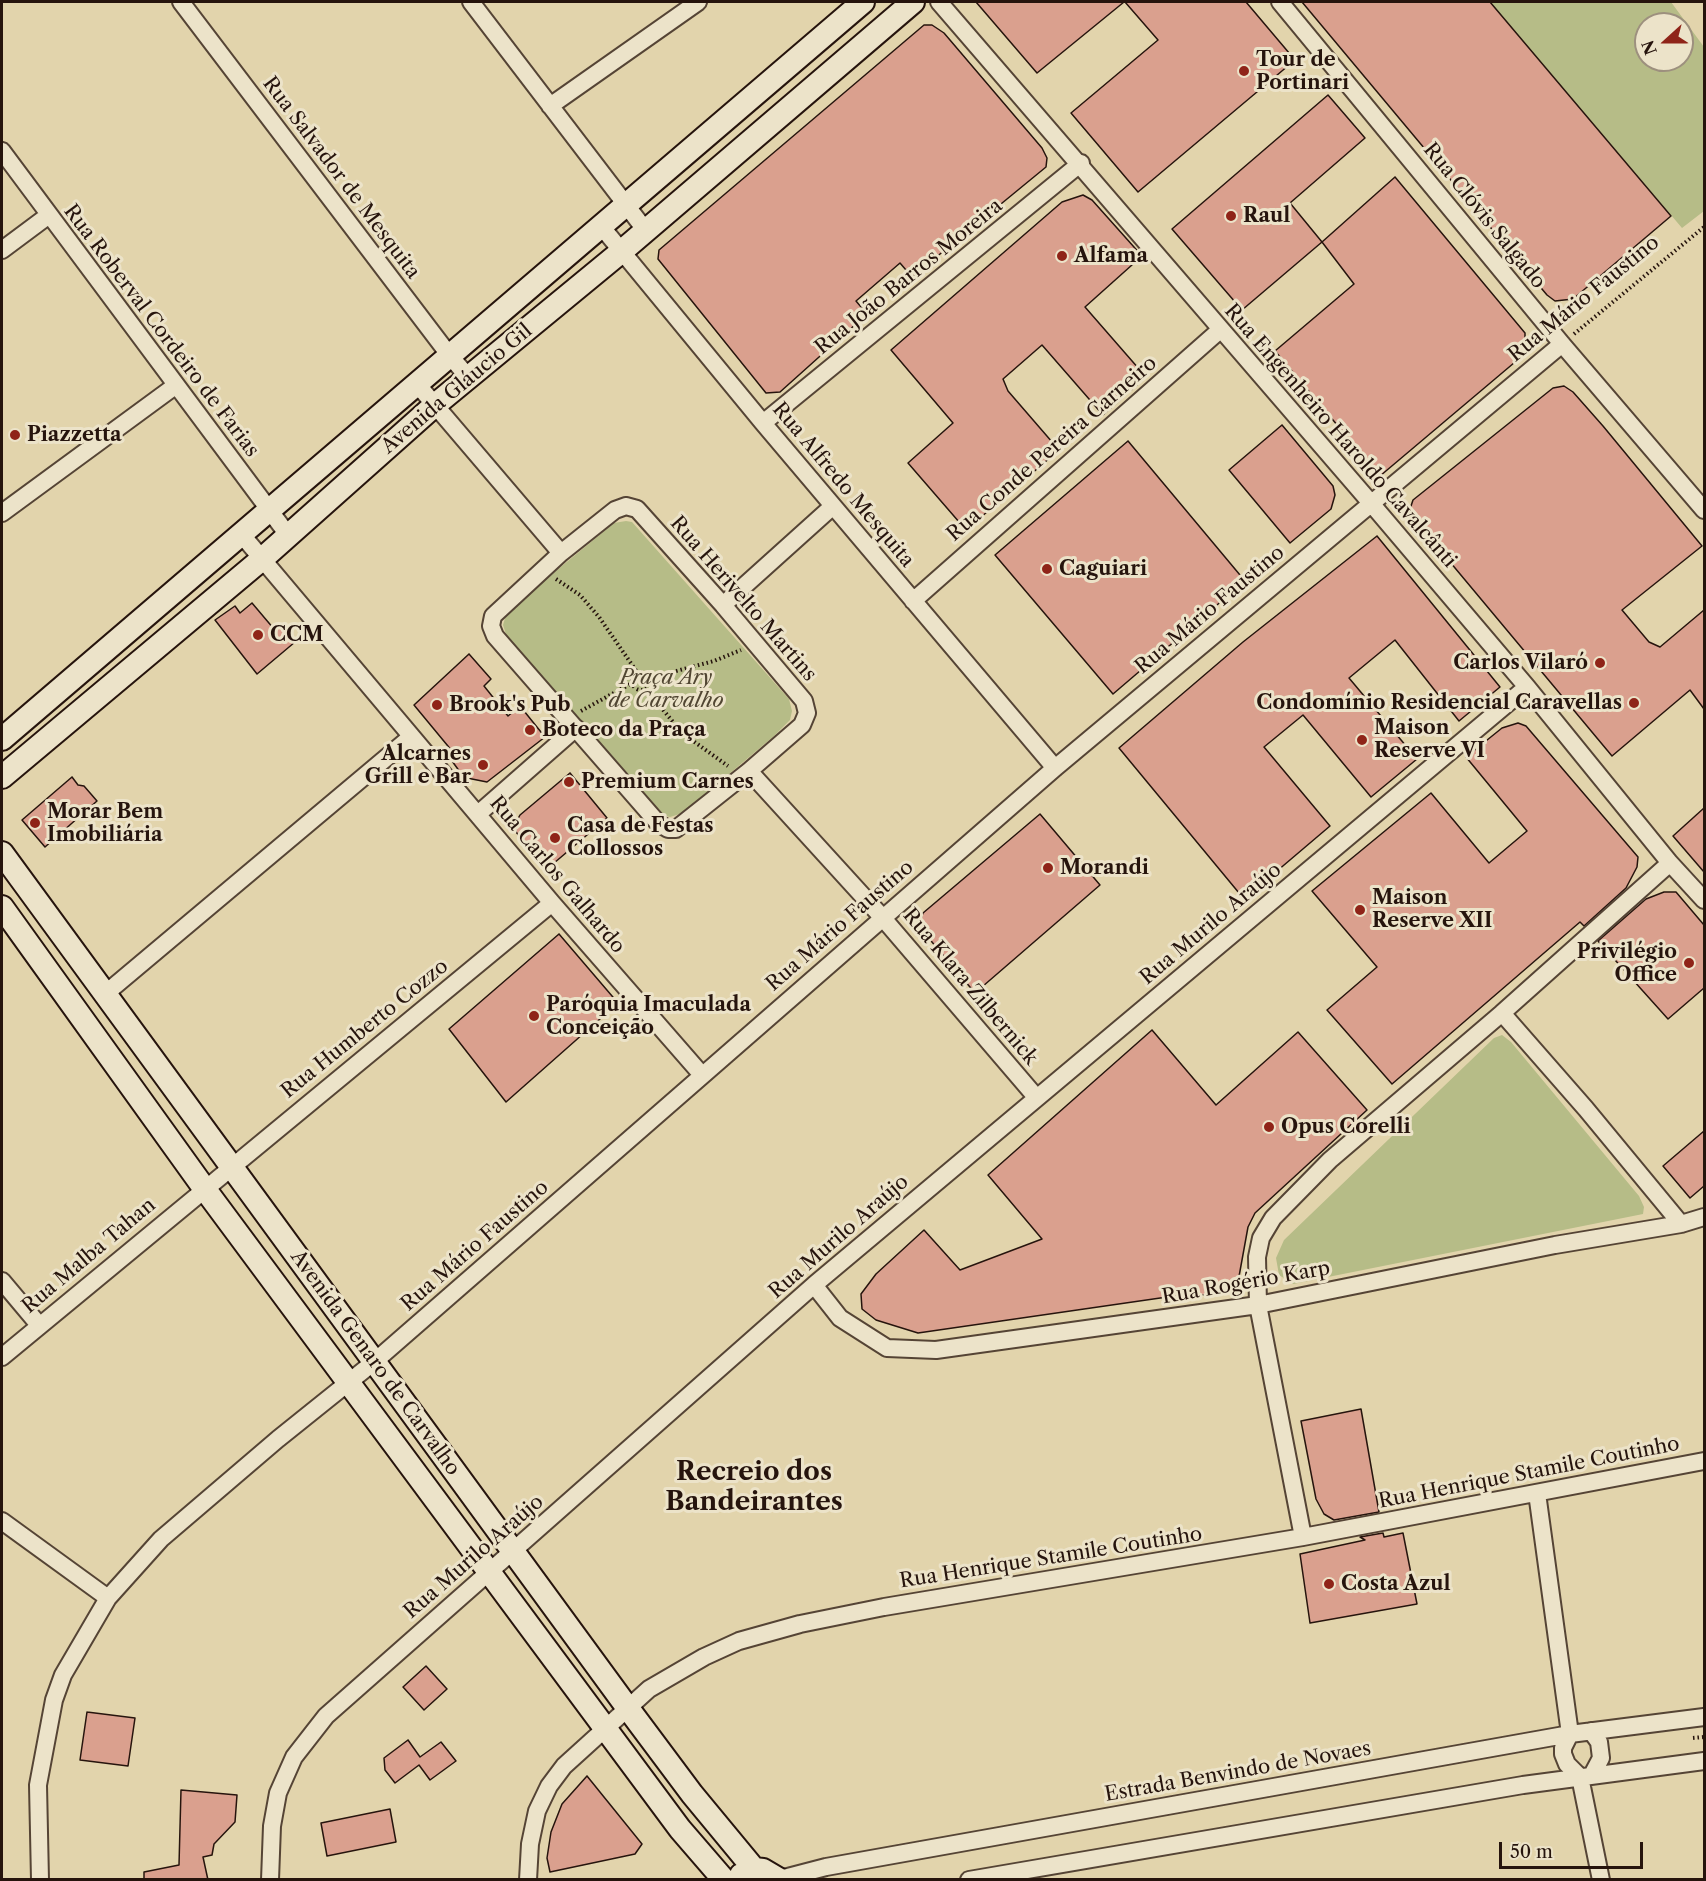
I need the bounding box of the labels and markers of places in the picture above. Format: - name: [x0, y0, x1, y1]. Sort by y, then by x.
- place label: Tour de Portinari: [1256, 48, 1349, 95]
- marker: Tour de Portinari: [1237, 64, 1251, 78]
- place label: Raul: [1243, 204, 1290, 228]
- marker: Raul: [1224, 209, 1238, 223]
- place label: Alfama: [1074, 244, 1148, 268]
- marker: Alfama: [1055, 249, 1069, 263]
- place label: Piazzetta: [27, 423, 122, 447]
- marker: Piazzetta: [8, 428, 22, 442]
- place label: Caguiari: [1059, 557, 1147, 581]
- marker: Caguiari: [1040, 562, 1054, 576]
- place label: CCM: [270, 623, 323, 647]
- marker: CCM: [251, 628, 265, 642]
- place label: Carlos Vilaró: [1453, 651, 1588, 675]
- marker: Carlos Vilaró: [1593, 656, 1607, 670]
- place label: Condomínio Residencial Caravellas: [1256, 691, 1622, 715]
- place label: Brook's Pub: [449, 693, 570, 717]
- marker: Condomínio Residencial Caravellas: [1627, 696, 1641, 710]
- marker: Brook's Pub: [430, 698, 444, 712]
- place label: Maison Reserve VI: [1374, 716, 1485, 763]
- place label: Boteco da Praça: [542, 718, 706, 742]
- marker: Boteco da Praça: [523, 723, 537, 737]
- marker: Maison Reserve VI: [1355, 733, 1369, 747]
- place label: Alcarnes Grill e Bar: [365, 742, 471, 789]
- marker: Alcarnes Grill e Bar: [476, 758, 490, 772]
- place label: Premium Carnes: [581, 770, 754, 794]
- marker: Premium Carnes: [562, 775, 576, 789]
- place label: Morar Bem Imobiliária: [47, 800, 163, 847]
- place label: Casa de Festas Collossos: [567, 814, 714, 861]
- marker: Morar Bem Imobiliária: [28, 816, 42, 830]
- marker: Casa de Festas Collossos: [548, 831, 562, 845]
- place label: Morandi: [1060, 856, 1149, 880]
- marker: Morandi: [1041, 861, 1055, 875]
- place label: Maison Reserve XII: [1372, 886, 1492, 933]
- marker: Maison Reserve XII: [1353, 903, 1367, 917]
- place label: Privilégio Office: [1577, 940, 1677, 987]
- marker: Privilégio Office: [1682, 956, 1696, 970]
- place label: Paróquia Imaculada Conceição: [546, 993, 751, 1040]
- marker: Paróquia Imaculada Conceição: [527, 1009, 541, 1023]
- place label: Opus Corelli: [1281, 1115, 1411, 1139]
- marker: Opus Corelli: [1262, 1120, 1276, 1134]
- place label: Costa Azul: [1341, 1572, 1451, 1596]
- marker: Costa Azul: [1322, 1577, 1336, 1591]

